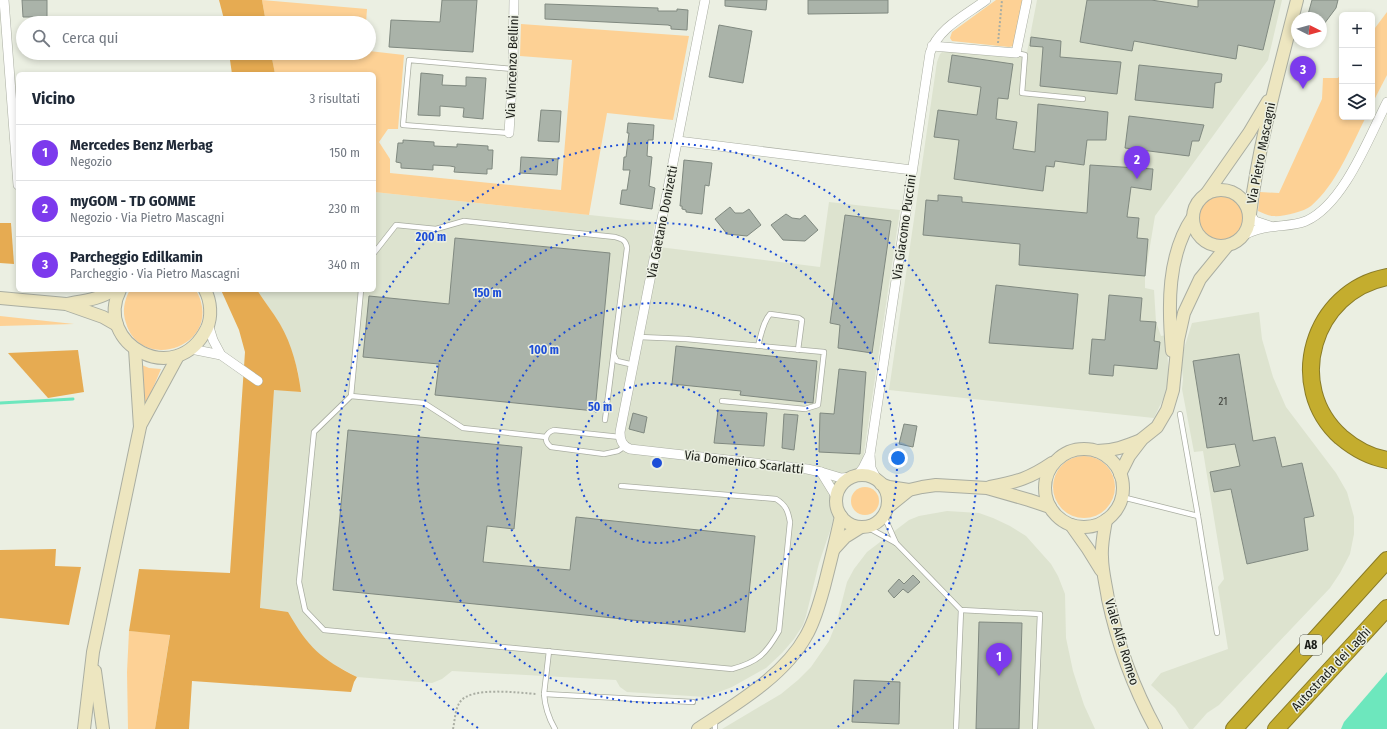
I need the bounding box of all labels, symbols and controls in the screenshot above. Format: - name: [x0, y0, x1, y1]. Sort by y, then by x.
- north arrow: [1291, 12, 1327, 48]
- map controls: [1339, 12, 1375, 120]
- button: +: [1339, 12, 1375, 48]
- street label: Via Vincenzo Bellini: [503, 15, 521, 119]
- search box: [16, 16, 376, 60]
- icon: search: [30, 27, 52, 49]
- text: Cerca qui: [62, 29, 118, 47]
- button: −: [1339, 48, 1375, 84]
- pin: 3: [1290, 56, 1316, 89]
- button: layers: [1339, 84, 1375, 120]
- text: Vicino: [32, 88, 75, 109]
- text: 3 risultati: [309, 91, 360, 106]
- street label: Via Pietro Mascagni: [1244, 101, 1278, 205]
- text: Mercedes Benz Merbag: [70, 136, 213, 154]
- text: 1: [42, 145, 48, 160]
- text: 150 m: [329, 145, 360, 160]
- pin: 2: [1124, 146, 1150, 179]
- text: Negozio: [70, 154, 112, 169]
- street label: Via Gaetano Donizetti: [644, 164, 680, 280]
- street label: Via Giacomo Puccini: [889, 173, 919, 281]
- text: myGOM - TD GOMME: [70, 192, 196, 210]
- text: 2: [42, 201, 48, 216]
- text: 230 m: [329, 201, 360, 216]
- text: Negozio · Via Pietro Mascagni: [70, 210, 224, 225]
- text: 200 m: [415, 230, 446, 244]
- text: Parcheggio Edilkamin: [70, 248, 203, 266]
- text: 3: [42, 257, 48, 272]
- text: 340 m: [328, 257, 360, 272]
- text: Parcheggio · Via Pietro Mascagni: [70, 266, 240, 281]
- text: 150 m: [472, 286, 502, 300]
- text: 100 m: [529, 343, 559, 357]
- house number: 21: [1219, 395, 1227, 408]
- text: 50 m: [588, 400, 612, 414]
- street label: Via Domenico Scarlatti: [684, 447, 804, 477]
- your location: [888, 448, 908, 468]
- centre of rings: [650, 456, 664, 470]
- street label: Viale Alfa Romeo: [1102, 597, 1142, 687]
- street label: Autostrada dei Laghi: [1288, 624, 1374, 714]
- road number: A8: [1300, 635, 1322, 655]
- pin: 1: [986, 643, 1012, 676]

